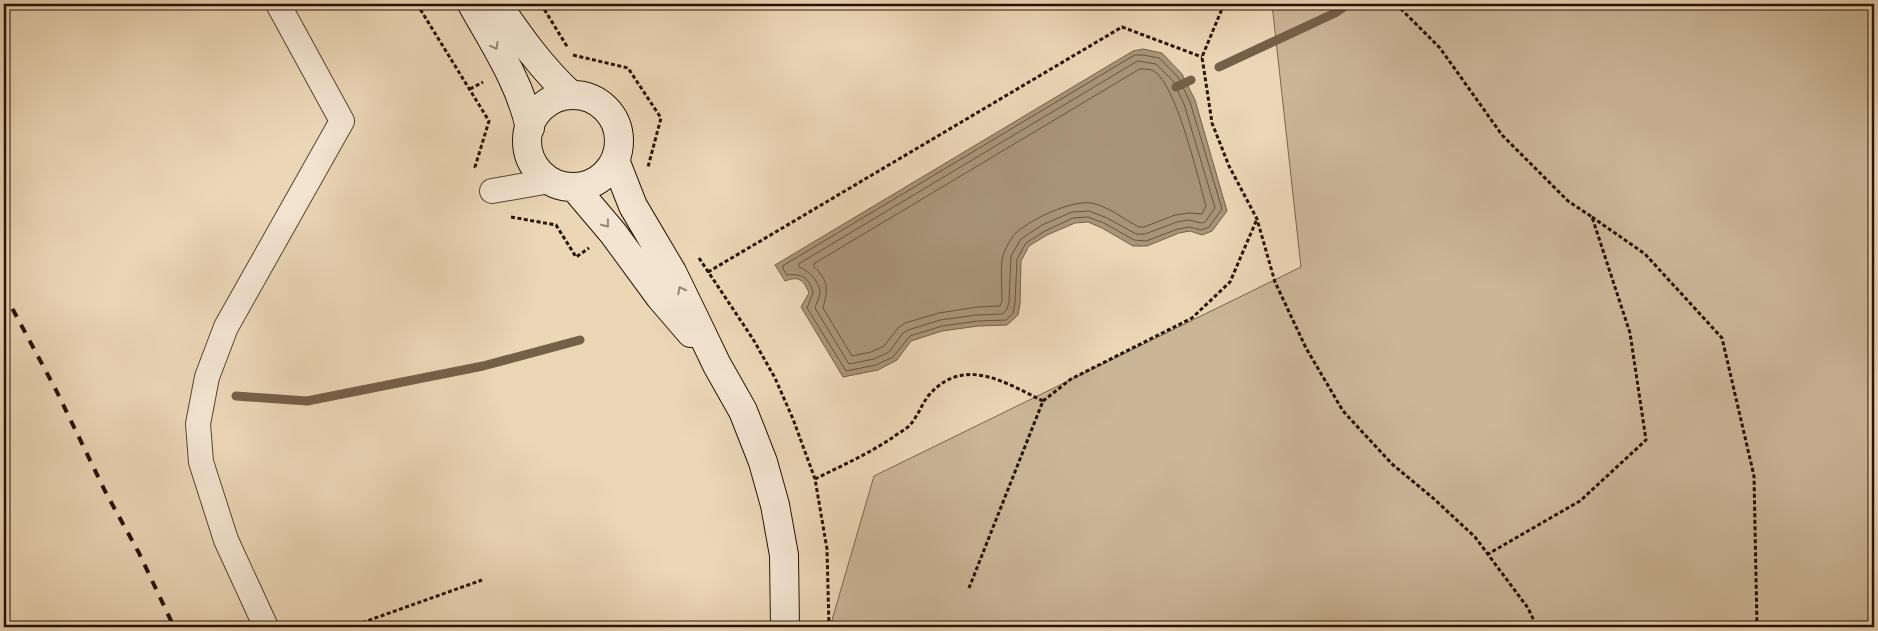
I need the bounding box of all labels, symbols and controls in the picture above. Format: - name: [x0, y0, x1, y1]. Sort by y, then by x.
- one-way arrow: [489, 41, 499, 50]
- one-way arrow: [600, 218, 609, 227]
- one-way arrow: [677, 286, 687, 295]

